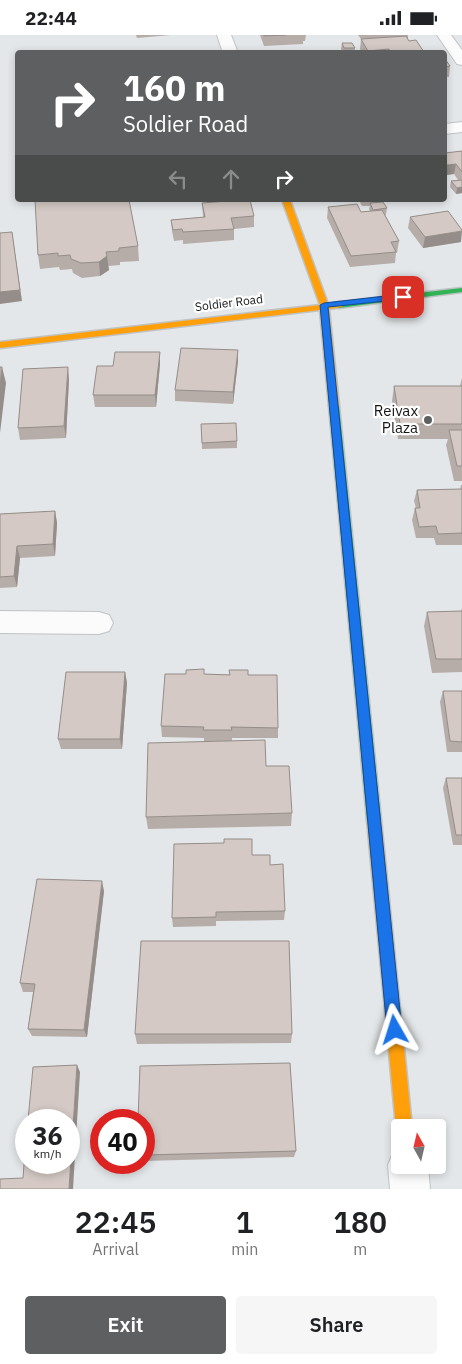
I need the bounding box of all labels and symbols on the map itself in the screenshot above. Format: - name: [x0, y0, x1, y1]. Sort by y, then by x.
- pin: [382, 276, 424, 318]
- street label: Soldier Road: [194, 291, 264, 314]
- place label: Reivax Plaza: [374, 401, 418, 437]
- marker: Reivax Plaza: [422, 414, 434, 426]
- position arrow: [368, 1003, 420, 1055]
- speed limit sign: 40: [90, 1109, 155, 1174]
- north arrow: [391, 1119, 446, 1174]

